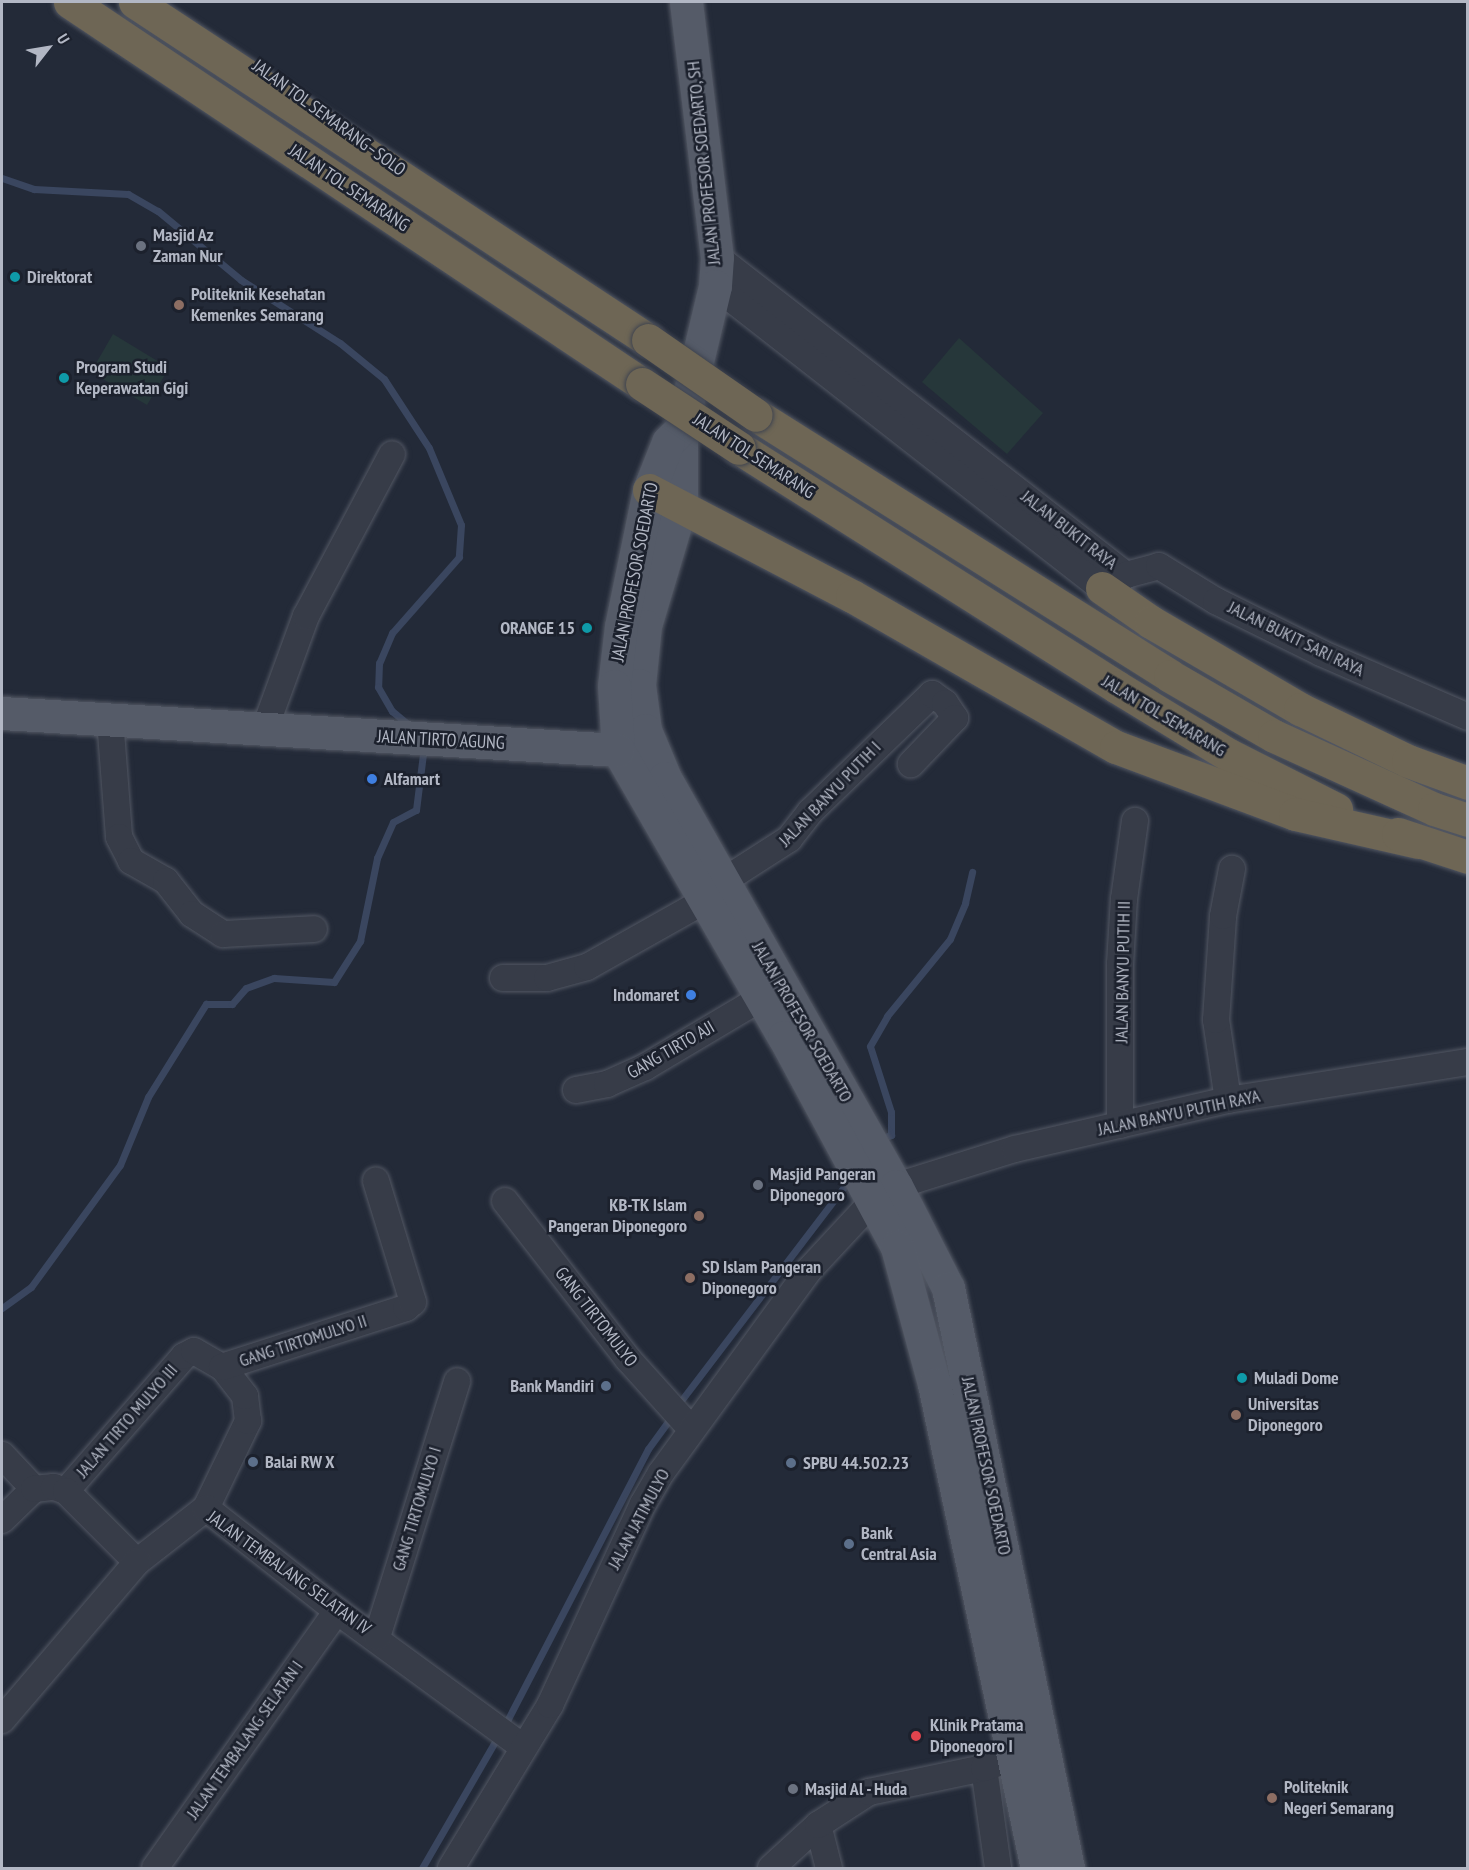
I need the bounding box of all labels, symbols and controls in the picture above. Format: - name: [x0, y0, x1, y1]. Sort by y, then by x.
- north arrow: [18, 18, 78, 78]
- text: U: [53, 30, 74, 47]
- street label: JALAN TOL SEMARANG–SOLO: [248, 55, 410, 181]
- street label: JALAN PROFESOR SOEDARTO, SH: [683, 60, 725, 266]
- street label: JALAN TOL SEMARANG: [284, 139, 414, 237]
- place label: Masjid Az Zaman Nur: [153, 225, 222, 268]
- marker: Masjid Az Zaman Nur: [134, 239, 148, 253]
- place label: Direktorat: [27, 266, 92, 288]
- marker: Direktorat: [8, 270, 22, 284]
- place label: Politeknik Kesehatan Kemenkes Semarang: [191, 284, 326, 326]
- marker: Politeknik Kesehatan Kemenkes Semarang: [172, 298, 186, 312]
- place label: Program Studi Keperawatan Gigi: [76, 357, 188, 400]
- marker: Program Studi Keperawatan Gigi: [57, 371, 71, 385]
- street label: JALAN TOL SEMARANG: [689, 408, 819, 504]
- street label: JALAN PROFESOR SOEDARTO: [607, 481, 663, 663]
- street label: JALAN BUKIT RAYA: [1016, 486, 1122, 574]
- street label: JALAN BUKIT SARI RAYA: [1224, 597, 1368, 681]
- place label: ORANGE 15: [500, 617, 575, 639]
- marker: ORANGE 15: [580, 621, 594, 635]
- street label: JALAN TOL SEMARANG: [1098, 670, 1230, 762]
- street label: JALAN TIRTO AGUNG: [376, 726, 506, 754]
- street label: JALAN BANYU PUTIH I: [774, 737, 886, 851]
- place label: Alfamart: [384, 768, 440, 790]
- marker: Alfamart: [365, 772, 379, 786]
- street label: JALAN BANYU PUTIH II: [1111, 901, 1135, 1043]
- street label: JALAN PROFESOR SOEDARTO: [747, 938, 857, 1106]
- place label: Indomaret: [613, 984, 679, 1006]
- marker: Indomaret: [684, 988, 698, 1002]
- street label: GANG TIRTO AJI: [623, 1016, 719, 1084]
- street label: JALAN BANYU PUTIH RAYA: [1096, 1085, 1262, 1141]
- place label: Masjid Pangeran Diponegoro: [770, 1164, 876, 1206]
- marker: Masjid Pangeran Diponegoro: [751, 1178, 765, 1192]
- place label: KB-TK Islam Pangeran Diponegoro: [548, 1195, 687, 1238]
- marker: KB-TK Islam Pangeran Diponegoro: [692, 1209, 706, 1223]
- place label: SD Islam Pangeran Diponegoro: [702, 1257, 821, 1300]
- street label: GANG TIRTOMULYO: [550, 1263, 642, 1371]
- marker: SD Islam Pangeran Diponegoro: [683, 1271, 697, 1285]
- street label: GANG TIRTOMULYO II: [236, 1310, 370, 1372]
- street label: JALAN TIRTO MULYO III: [72, 1360, 182, 1482]
- place label: Muladi Dome: [1254, 1367, 1339, 1389]
- marker: Muladi Dome: [1235, 1371, 1249, 1385]
- place label: Bank Mandiri: [510, 1375, 594, 1397]
- street label: JALAN PROFESOR SOEDARTO: [957, 1375, 1015, 1557]
- marker: Bank Mandiri: [599, 1379, 613, 1393]
- place label: Universitas Diponegoro: [1248, 1394, 1323, 1436]
- marker: Universitas Diponegoro: [1229, 1408, 1243, 1422]
- street label: GANG TIRTOMULYO I: [388, 1444, 446, 1574]
- place label: Balai RW X: [265, 1451, 335, 1473]
- place label: SPBU 44.502.23: [803, 1452, 909, 1474]
- marker: Balai RW X: [246, 1455, 260, 1469]
- marker: SPBU 44.502.23: [784, 1456, 798, 1470]
- street label: JALAN JATIMULYO: [603, 1465, 675, 1573]
- street label: JALAN TEMBALANG SELATAN IV: [203, 1506, 375, 1640]
- place label: Bank Central Asia: [861, 1523, 937, 1565]
- marker: Bank Central Asia: [842, 1537, 856, 1551]
- street label: JALAN TEMBALANG SELATAN I: [182, 1656, 308, 1824]
- place label: Klinik Pratama Diponegoro I: [930, 1715, 1024, 1758]
- marker: Klinik Pratama Diponegoro I: [907, 1727, 925, 1745]
- place label: Politeknik Negeri Semarang: [1284, 1777, 1394, 1820]
- place label: Masjid Al - Huda: [805, 1778, 910, 1800]
- marker: Masjid Al - Huda: [786, 1782, 800, 1796]
- marker: Politeknik Negeri Semarang: [1265, 1791, 1279, 1805]

